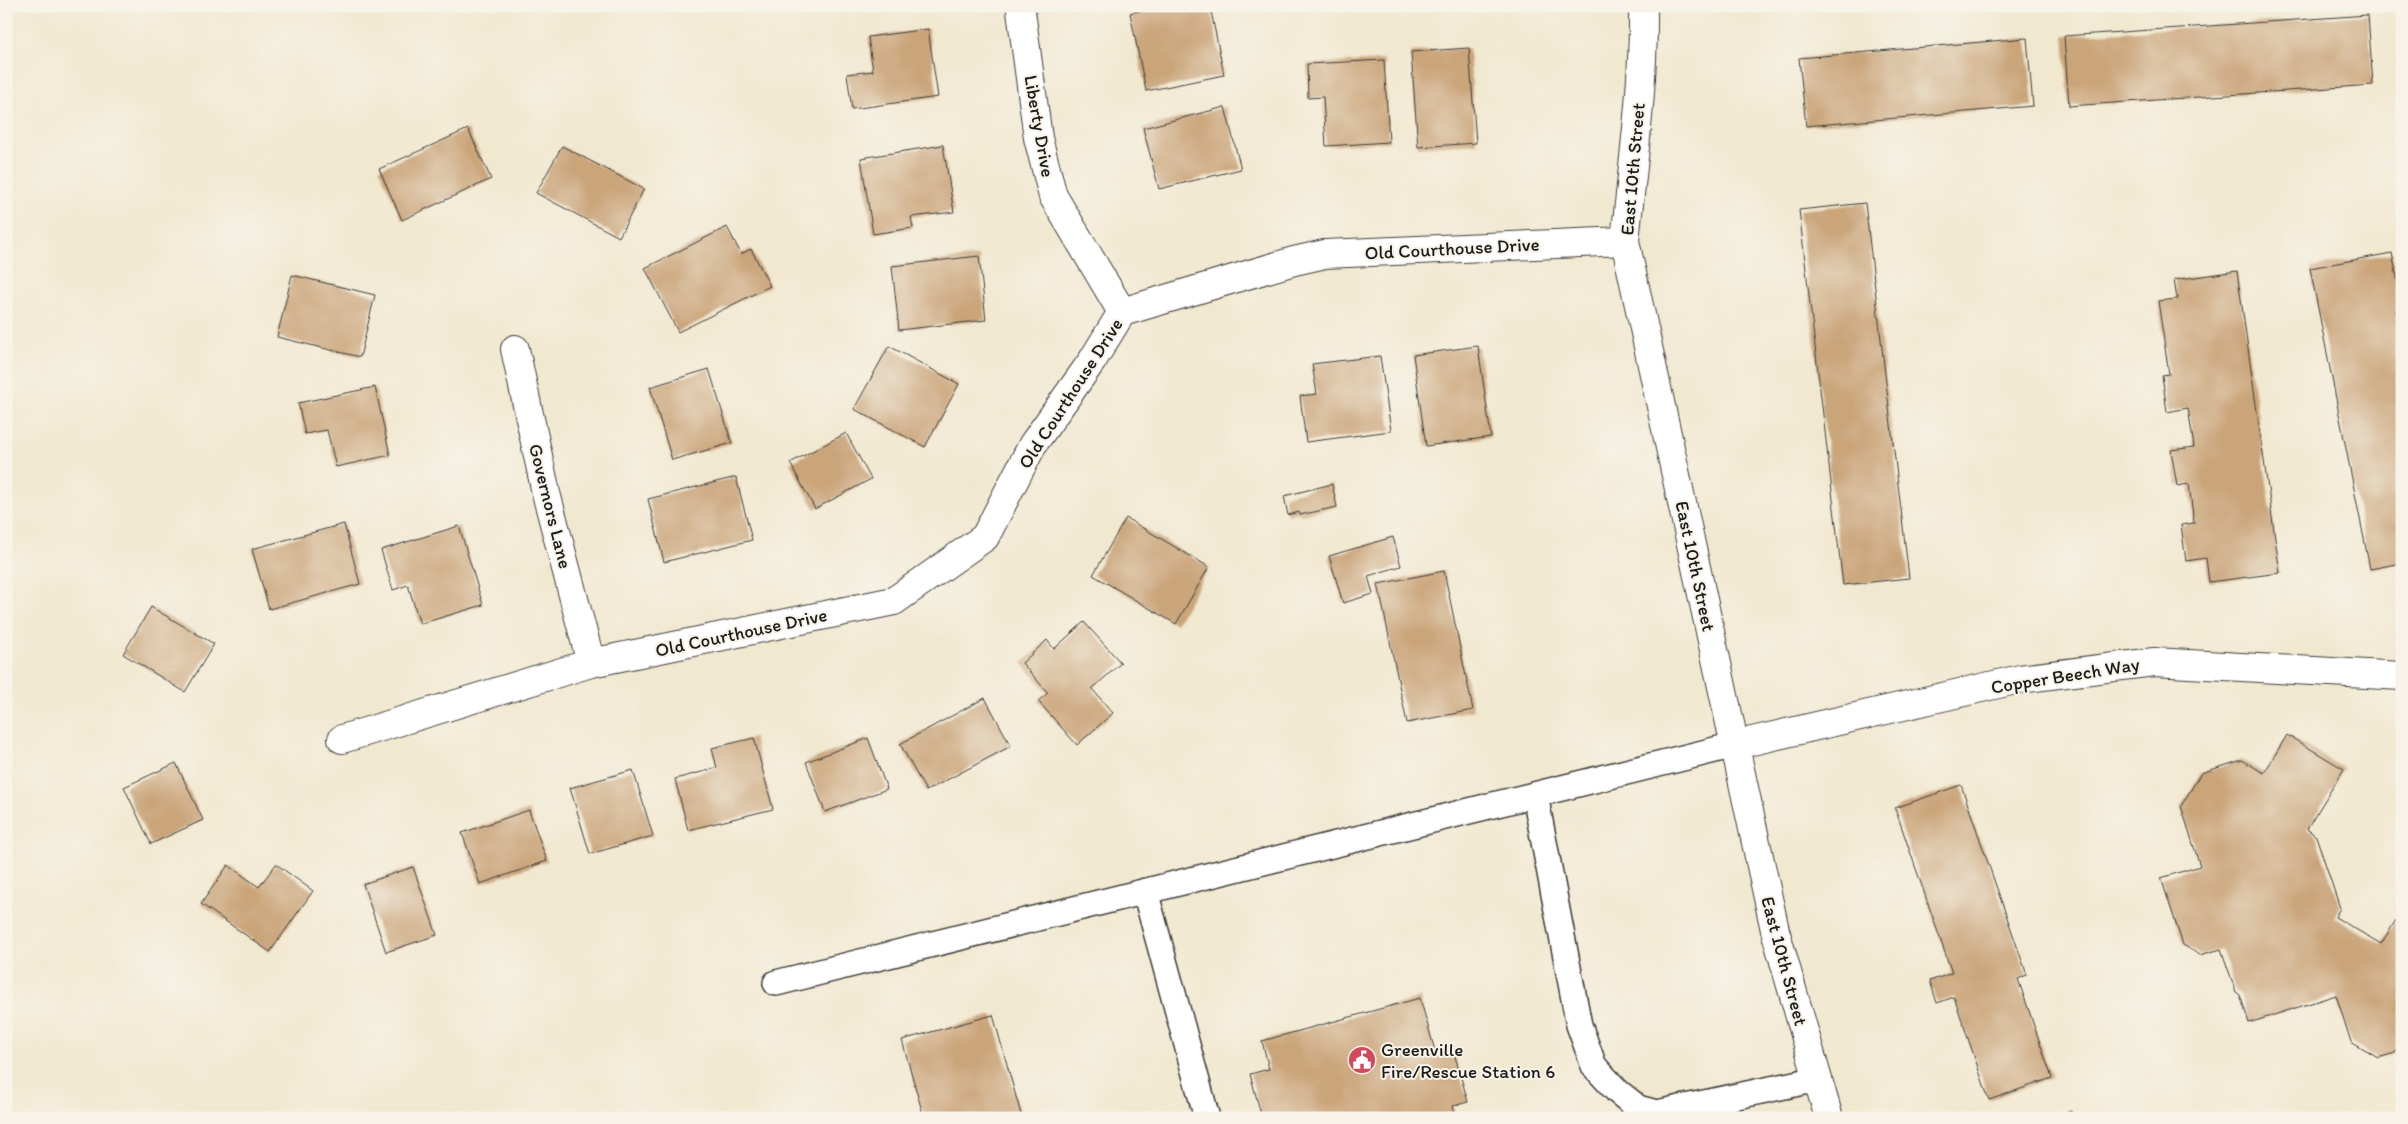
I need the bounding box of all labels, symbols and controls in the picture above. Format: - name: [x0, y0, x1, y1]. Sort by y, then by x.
- street label: Liberty Drive: [1019, 73, 1060, 179]
- street label: East 10th Street: [1615, 102, 1650, 236]
- street label: Old Courthouse Drive: [1364, 232, 1540, 265]
- street label: Old Courthouse Drive: [1013, 314, 1128, 473]
- street label: Governors Lane: [524, 441, 577, 571]
- street label: East 10th Street: [1670, 499, 1721, 634]
- street label: Old Courthouse Drive: [653, 603, 829, 662]
- street label: Copper Beech Way: [1989, 652, 2141, 699]
- street label: East 10th Street: [1756, 894, 1813, 1028]
- place label: Greenville Fire/Rescue Station 6: [1381, 1038, 1555, 1083]
- public building icon: Greenville Fire/Rescue Station 6: [1347, 1045, 1377, 1075]

